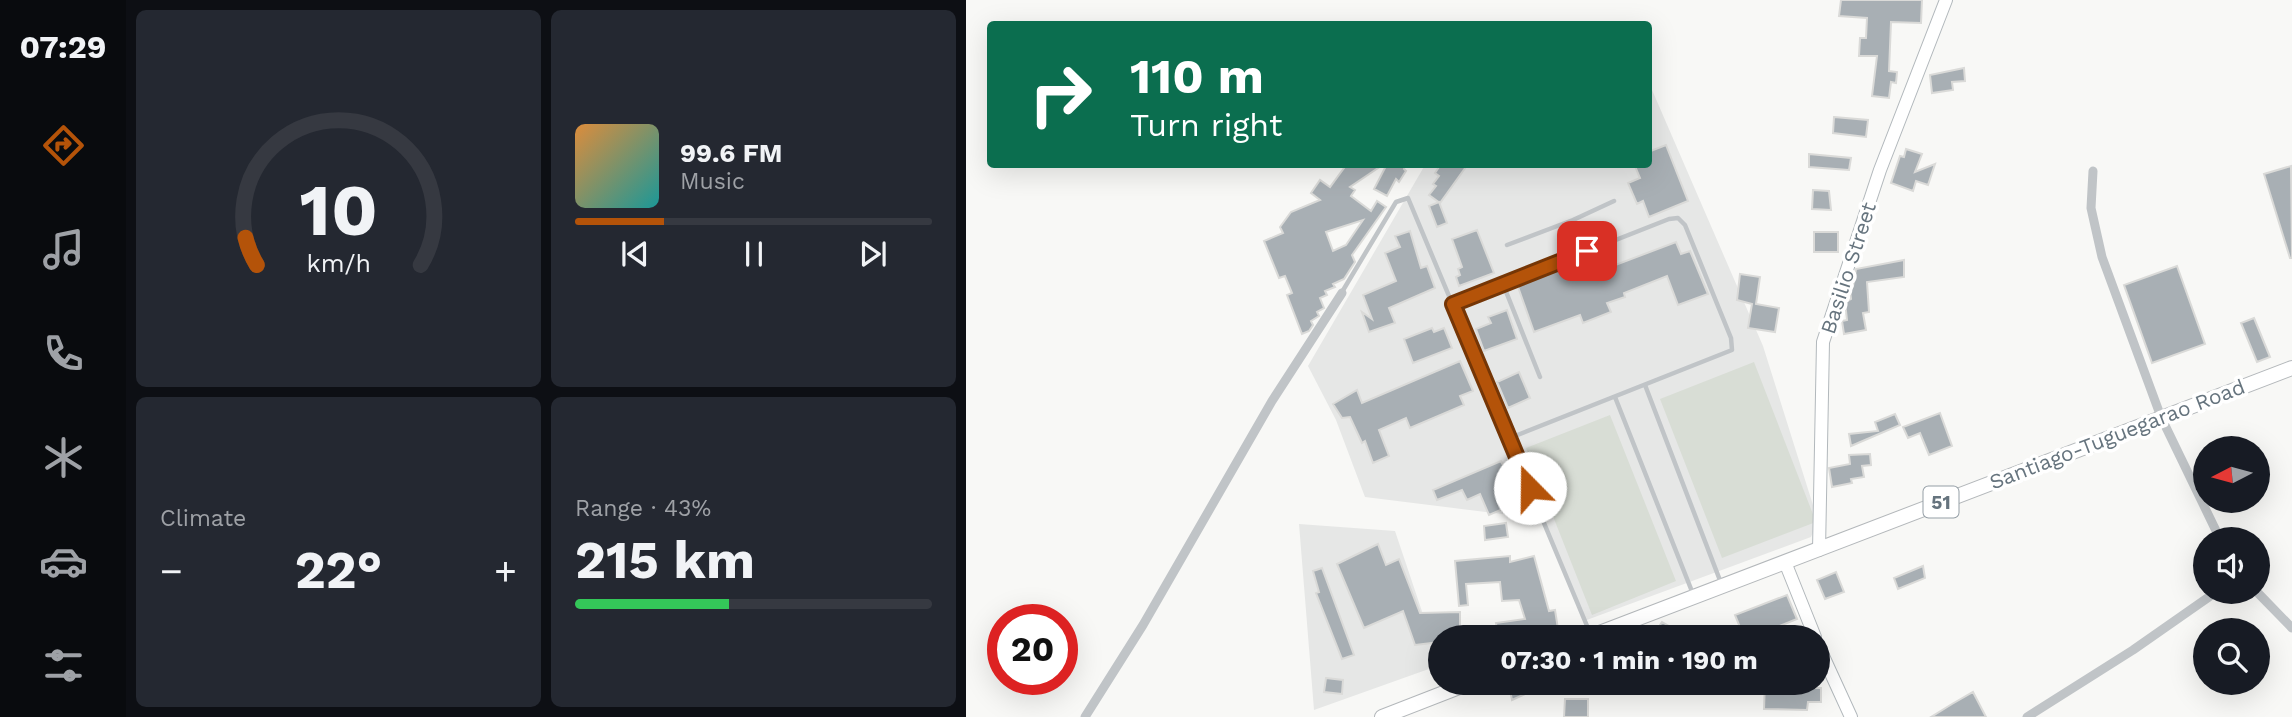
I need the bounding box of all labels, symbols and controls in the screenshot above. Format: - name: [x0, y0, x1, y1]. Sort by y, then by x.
- text: 07:29: [19, 28, 107, 66]
- text: 110 m: [1130, 47, 1264, 105]
- icon: right: [1015, 49, 1106, 140]
- text: Turn right: [1130, 106, 1282, 144]
- icon: directions: [39, 121, 88, 170]
- text: 99.6 FM: [680, 138, 782, 168]
- text: 10: [299, 167, 378, 253]
- text: Music: [680, 168, 745, 195]
- street label: Basilio Street: [1815, 199, 1881, 337]
- pin: [1557, 221, 1617, 281]
- icon: music: [39, 225, 88, 274]
- icon: arrive: [1568, 232, 1606, 270]
- icon: previous: [616, 235, 654, 273]
- icon: pause: [735, 235, 773, 273]
- icon: next: [854, 235, 892, 273]
- text: km/h: [306, 249, 371, 278]
- icon: phone: [39, 329, 88, 378]
- street label: Santiago-Tuguegarao Road: [1986, 374, 2248, 494]
- icon: climate: [39, 433, 88, 482]
- north arrow: [2193, 436, 2270, 513]
- map controls: [2193, 436, 2270, 695]
- position arrow: [1493, 451, 1567, 525]
- road number: 51: [1924, 486, 1958, 517]
- text: Range · 43%: [575, 495, 711, 522]
- text: Climate: [160, 505, 246, 532]
- button: sound: [2193, 527, 2270, 604]
- text: 215 km: [575, 530, 755, 591]
- icon: car: [39, 537, 88, 586]
- text: 22°: [295, 540, 382, 601]
- text: −: [160, 549, 183, 593]
- text: +: [494, 549, 517, 593]
- speed limit sign: 20: [987, 604, 1078, 695]
- button: search: [2193, 618, 2270, 695]
- icon: filters: [39, 641, 88, 690]
- text: 07:30 · 1 min · 190 m: [1500, 645, 1758, 675]

